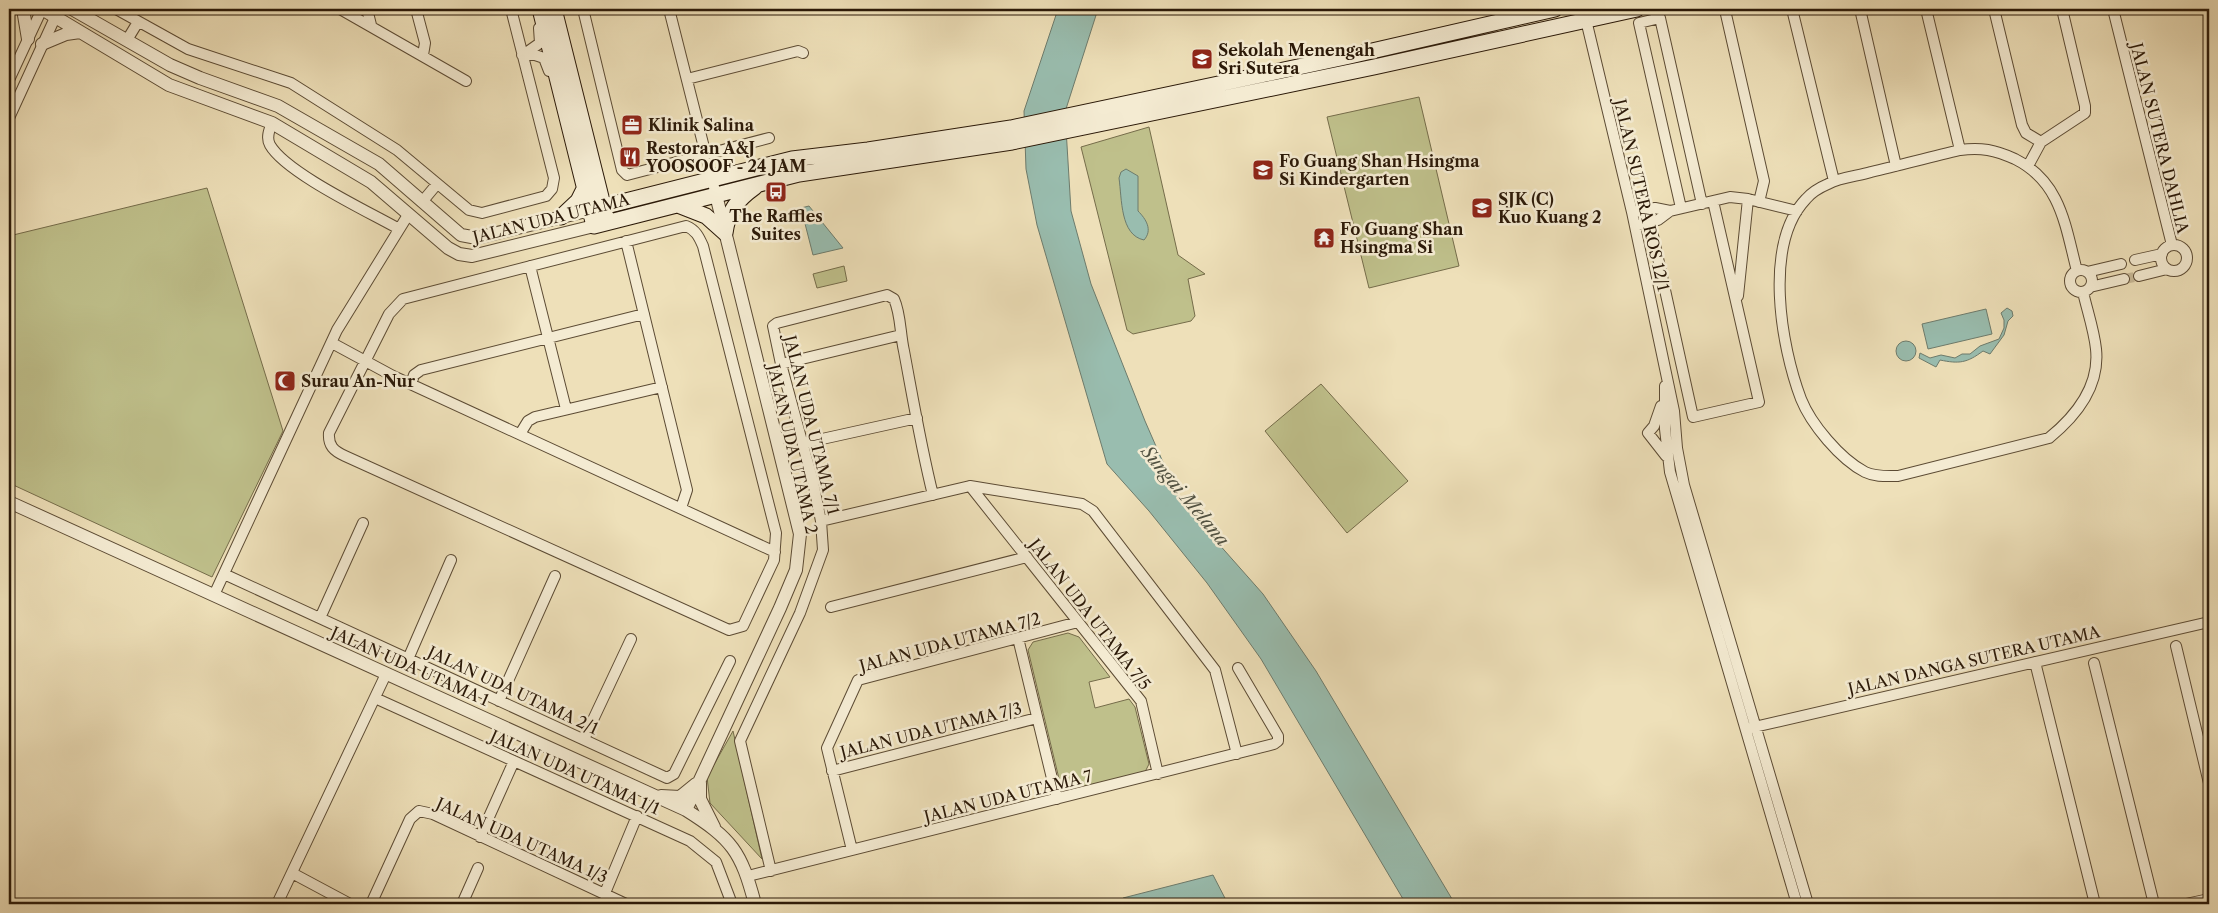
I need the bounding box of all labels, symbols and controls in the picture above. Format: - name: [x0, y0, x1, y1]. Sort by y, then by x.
- street label: JALAN SUTERA DAHLIA: [2126, 38, 2194, 237]
- place label: Sekolah Menengah Sri Sutera: [1218, 40, 1375, 78]
- school or university icon: Sekolah Menengah Sri Sutera: [1190, 47, 1214, 71]
- street label: JALAN SUTERA ROS 12/1: [1609, 94, 1674, 293]
- office icon: Klinik Salina: [620, 113, 644, 137]
- place label: Klinik Salina: [648, 115, 755, 135]
- place label: Restoran A&J YOOSOOF - 24 JAM: [645, 138, 806, 176]
- restaurant icon: Restoran A&J YOOSOOF - 24 JAM: [618, 145, 642, 169]
- place label: Fo Guang Shan Hsingma Si Kindergarten: [1279, 151, 1480, 189]
- school or university icon: Fo Guang Shan Hsingma Si Kindergarten: [1251, 158, 1275, 182]
- bus stop icon: The Raffles Suites: [764, 180, 788, 204]
- street label: JALAN UDA UTAMA: [468, 189, 633, 248]
- place label: SJK (C) Kuo Kuang 2: [1498, 189, 1602, 227]
- school or university icon: SJK (C) Kuo Kuang 2: [1470, 196, 1494, 220]
- place label: The Raffles Suites: [729, 206, 823, 244]
- place label: Fo Guang Shan Hsingma Si: [1340, 219, 1464, 257]
- temple icon: Fo Guang Shan Hsingma Si: [1312, 226, 1336, 250]
- street label: JALAN UDA UTAMA 7/1: [779, 330, 844, 517]
- street label: JALAN UDA UTAMA 2: [763, 359, 822, 536]
- mosque icon: Surau An-Nur: [273, 369, 297, 393]
- place label: Surau An-Nur: [301, 371, 415, 391]
- water label: Sungai Melana: [1136, 440, 1234, 551]
- street label: JALAN UDA UTAMA 7/5: [1023, 532, 1155, 693]
- street label: JALAN UDA UTAMA 7/2: [854, 608, 1043, 677]
- street label: JALAN UDA UTAMA 1: [325, 621, 492, 710]
- street label: JALAN DANGA SUTERA UTAMA: [1843, 621, 2103, 699]
- street label: JALAN UDA UTAMA 2/1: [422, 640, 602, 739]
- street label: JALAN UDA UTAMA 7/3: [835, 698, 1024, 763]
- street label: JALAN UDA UTAMA 1/1: [484, 724, 663, 819]
- street label: JALAN UDA UTAMA 7: [919, 765, 1094, 827]
- street label: JALAN UDA UTAMA 1/3: [430, 792, 611, 887]

